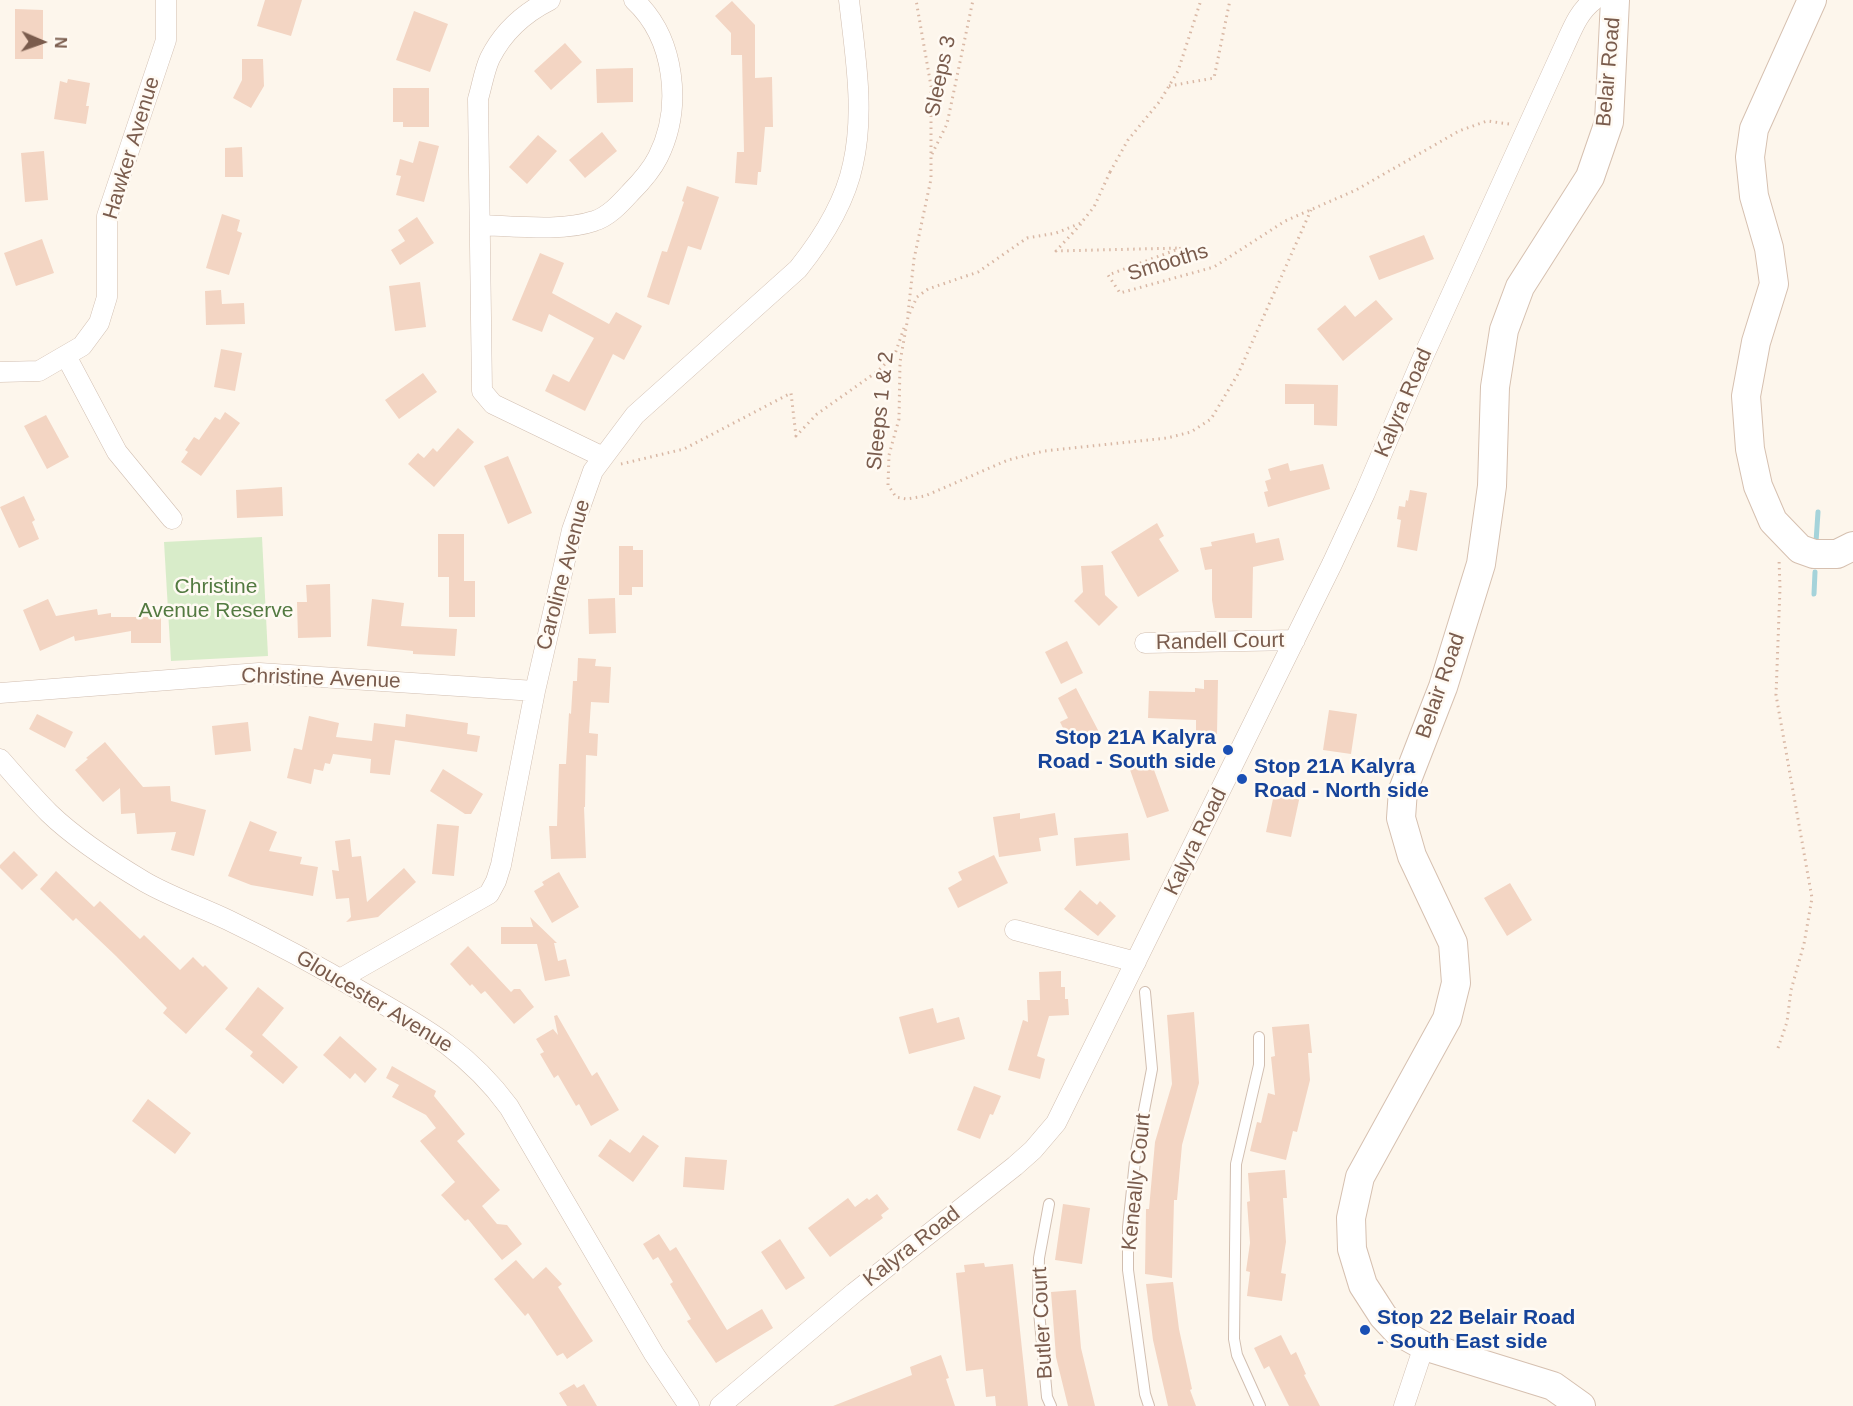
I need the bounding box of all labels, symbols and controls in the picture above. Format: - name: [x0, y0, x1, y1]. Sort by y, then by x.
- north arrow: [12, 12, 72, 72]
- street label: Belair Road: [1592, 16, 1626, 128]
- street label: Sleeps 3: [920, 33, 962, 119]
- text: N: [52, 37, 69, 49]
- street label: Hawker Avenue: [98, 74, 166, 222]
- street label: Smooths: [1125, 239, 1211, 287]
- street label: Kalyra Road: [1370, 345, 1438, 461]
- street label: Sleeps 1 & 2: [862, 350, 900, 472]
- street label: Caroline Avenue: [532, 497, 596, 653]
- park label: Christine Avenue Reserve: [139, 574, 293, 624]
- street label: Randell Court: [1156, 628, 1284, 656]
- street label: Belair Road: [1411, 630, 1471, 742]
- street label: Christine Avenue: [241, 664, 401, 694]
- place label: Stop 21A Kalyra Road - South side: [1038, 725, 1216, 775]
- marker: Stop 21A Kalyra Road - South side: [1221, 743, 1235, 757]
- place label: Stop 21A Kalyra Road - North side: [1254, 754, 1429, 804]
- marker: Stop 21A Kalyra Road - North side: [1235, 772, 1249, 786]
- street label: Kalyra Road: [1159, 785, 1233, 899]
- street label: Gloucester Avenue: [291, 945, 457, 1059]
- street label: Keneally Court: [1117, 1112, 1157, 1252]
- street label: Kalyra Road: [859, 1201, 965, 1293]
- street label: Butler Court: [1027, 1266, 1059, 1380]
- place label: Stop 22 Belair Road - South East side: [1377, 1305, 1575, 1355]
- marker: Stop 22 Belair Road - South East side: [1358, 1323, 1372, 1337]

